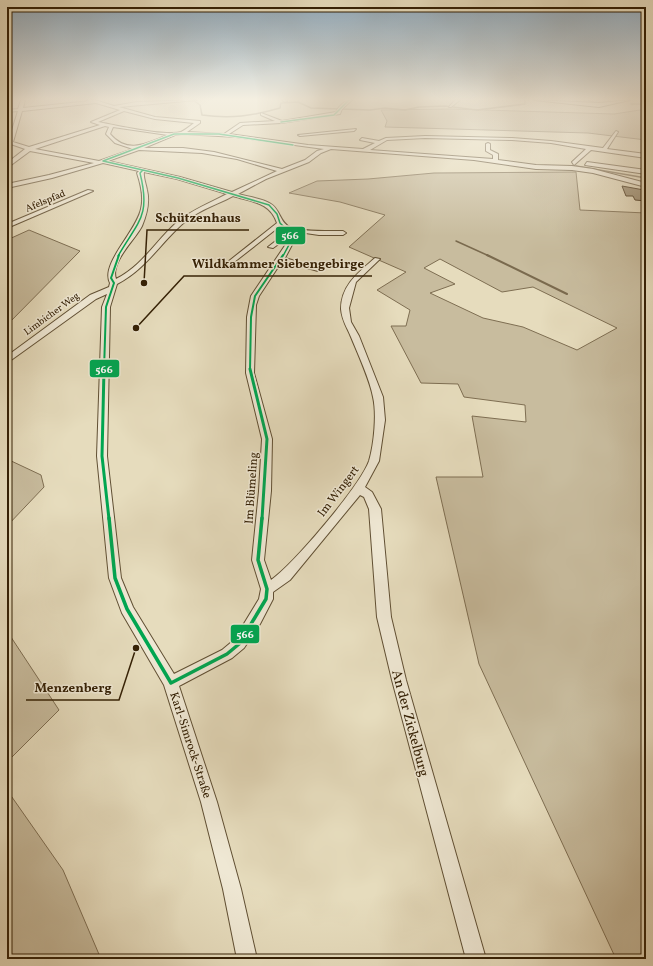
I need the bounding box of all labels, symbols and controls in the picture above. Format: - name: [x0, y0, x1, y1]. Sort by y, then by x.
- street label: Afelspfad: [23, 186, 68, 216]
- callout: Schützenhaus: [147, 205, 249, 230]
- text: Schützenhaus: [155, 210, 241, 228]
- line badge: 566: [275, 226, 306, 245]
- text: 566: [281, 229, 299, 244]
- callout: Wildkammer Siebengebirge: [184, 251, 372, 276]
- text: Wildkammer Siebengebirge: [192, 256, 364, 274]
- street label: Limbicher Weg: [21, 289, 82, 339]
- line badge: 566: [89, 359, 120, 378]
- text: 566: [95, 363, 113, 378]
- street label: Im Blümeling: [242, 452, 262, 524]
- street label: Im Wingert: [314, 463, 363, 521]
- line badge: 566: [230, 624, 260, 644]
- text: 566: [236, 628, 254, 643]
- street label: An der Zickelburg: [386, 668, 433, 779]
- callout: Menzenberg: [26, 675, 119, 700]
- text: Menzenberg: [34, 680, 112, 698]
- street label: Karl-Simrock-Straße: [165, 690, 215, 801]

